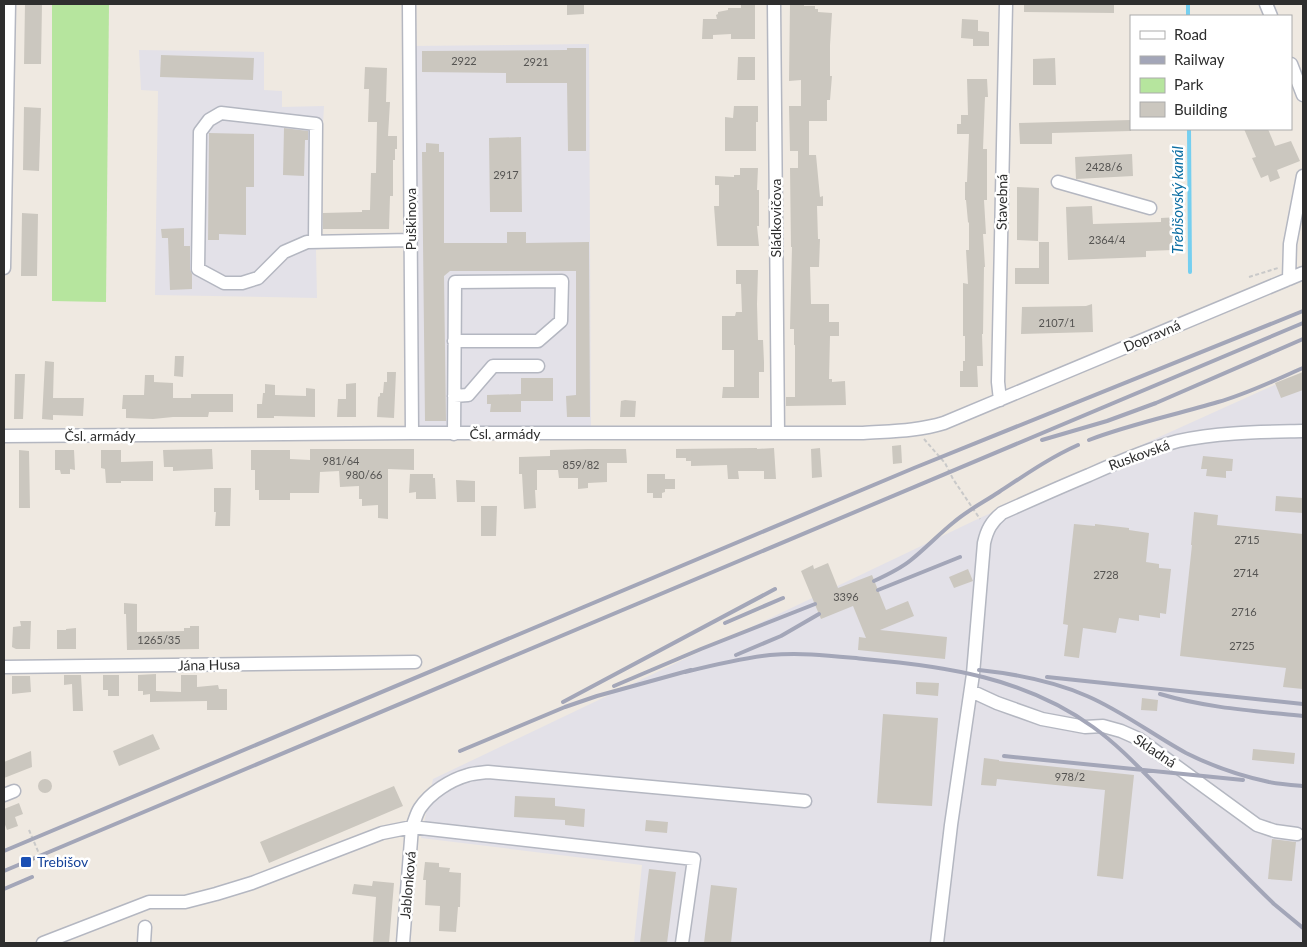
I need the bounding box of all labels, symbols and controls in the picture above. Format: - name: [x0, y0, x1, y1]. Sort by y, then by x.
- legend: [1130, 15, 1292, 130]
- text: Road: [1174, 25, 1207, 43]
- text: Railway: [1174, 50, 1225, 68]
- house number: 2922: [451, 54, 477, 67]
- house number: 2921: [523, 55, 549, 68]
- text: Park: [1174, 75, 1204, 93]
- text: Building: [1174, 100, 1227, 118]
- water label: Trebišovský kanál: [1168, 146, 1186, 254]
- house number: 2428/6: [1086, 160, 1122, 173]
- house number: 2917: [493, 168, 519, 181]
- street label: Stavebná: [993, 174, 1010, 230]
- street label: Sládkovičova: [767, 178, 784, 257]
- street label: Puškinova: [402, 188, 419, 250]
- house number: 2364/4: [1089, 233, 1126, 246]
- house number: 2107/1: [1039, 316, 1075, 329]
- street label: Dopravná: [1121, 316, 1183, 355]
- street label: Čsl. armády: [469, 425, 541, 442]
- street label: Čsl. armády: [64, 427, 136, 444]
- street label: Ruskovská: [1106, 436, 1172, 473]
- house number: 981/64: [323, 454, 360, 467]
- house number: 859/82: [563, 458, 599, 471]
- house number: 980/66: [346, 468, 382, 481]
- house number: 2715: [1234, 533, 1260, 546]
- house number: 2714: [1233, 566, 1259, 579]
- house number: 2728: [1093, 568, 1119, 581]
- house number: 3396: [833, 590, 859, 603]
- house number: 2716: [1231, 605, 1257, 618]
- house number: 1265/35: [137, 633, 181, 646]
- house number: 2725: [1229, 639, 1255, 652]
- street label: Jána Husa: [178, 655, 240, 674]
- street label: Skladná: [1131, 730, 1180, 771]
- house number: 978/2: [1055, 770, 1085, 783]
- street label: Jablonková: [396, 850, 419, 920]
- place label: Trebišov: [37, 853, 89, 870]
- marker: Trebišov: [19, 855, 33, 869]

